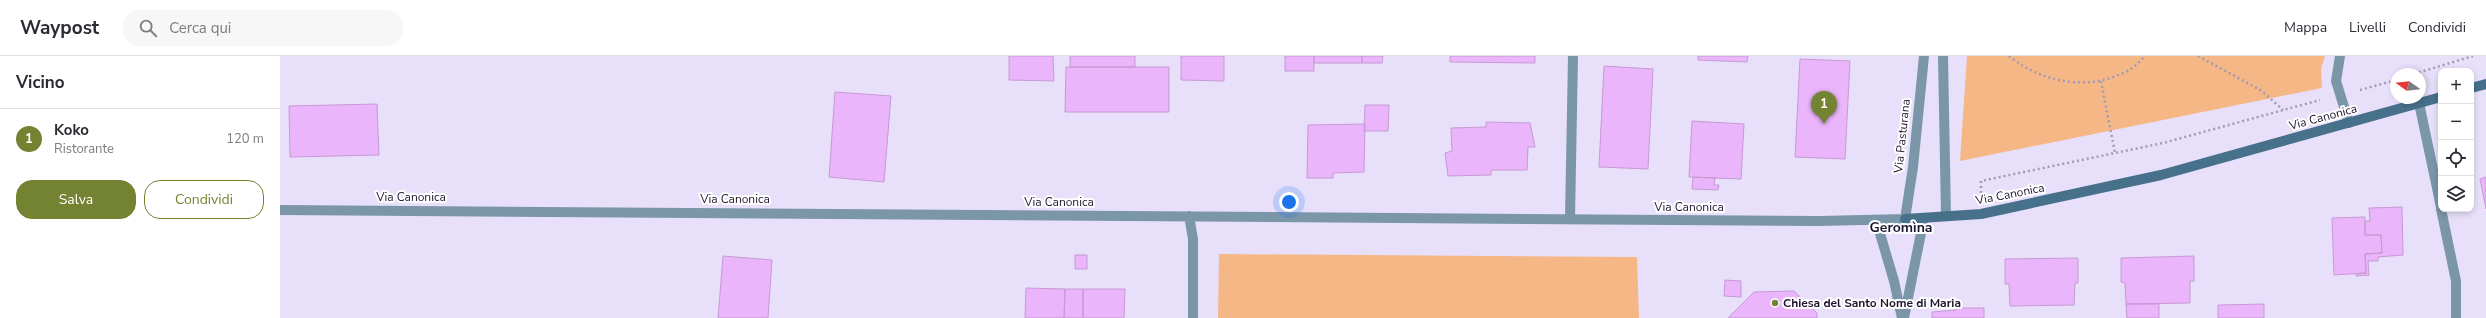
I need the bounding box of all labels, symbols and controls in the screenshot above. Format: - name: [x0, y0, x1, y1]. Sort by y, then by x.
- search box: [123, 10, 403, 46]
- text: Waypost: [20, 15, 99, 41]
- icon: search: [137, 17, 159, 39]
- text: Cerca qui: [169, 18, 231, 38]
- text: Mappa: [2284, 18, 2327, 37]
- text: Livelli: [2349, 18, 2386, 37]
- text: Condividi: [2408, 18, 2466, 37]
- north arrow: [2390, 68, 2426, 104]
- map controls: [2438, 68, 2474, 212]
- button: +: [2438, 68, 2474, 104]
- text: Vicino: [16, 71, 65, 94]
- pin: 1: [1811, 91, 1837, 124]
- street label: Via Pasturana: [1890, 98, 1914, 175]
- street label: Via Canonica: [2286, 100, 2359, 134]
- button: −: [2438, 104, 2474, 140]
- text: Koko: [54, 120, 89, 140]
- text: 1: [25, 130, 33, 148]
- text: 120 m: [226, 130, 264, 148]
- text: Ristorante: [54, 140, 114, 158]
- button: locate: [2438, 140, 2474, 176]
- button: layers: [2438, 176, 2474, 212]
- street label: Via Canonica: [1973, 179, 2046, 209]
- button: Salva: [16, 180, 136, 219]
- button: Condividi: [144, 180, 264, 219]
- street label: Via Canonica: [375, 189, 446, 205]
- street label: Via Canonica: [699, 191, 770, 207]
- your location: [1279, 192, 1299, 212]
- street label: Via Canonica: [1023, 194, 1094, 210]
- street label: Via Canonica: [1653, 199, 1724, 215]
- district label: Geromìna: [1869, 218, 1933, 237]
- place label: Chiesa del Santo Nome di Maria: [1783, 295, 1961, 311]
- marker: Chiesa del Santo Nome di Maria: [1770, 298, 1780, 308]

